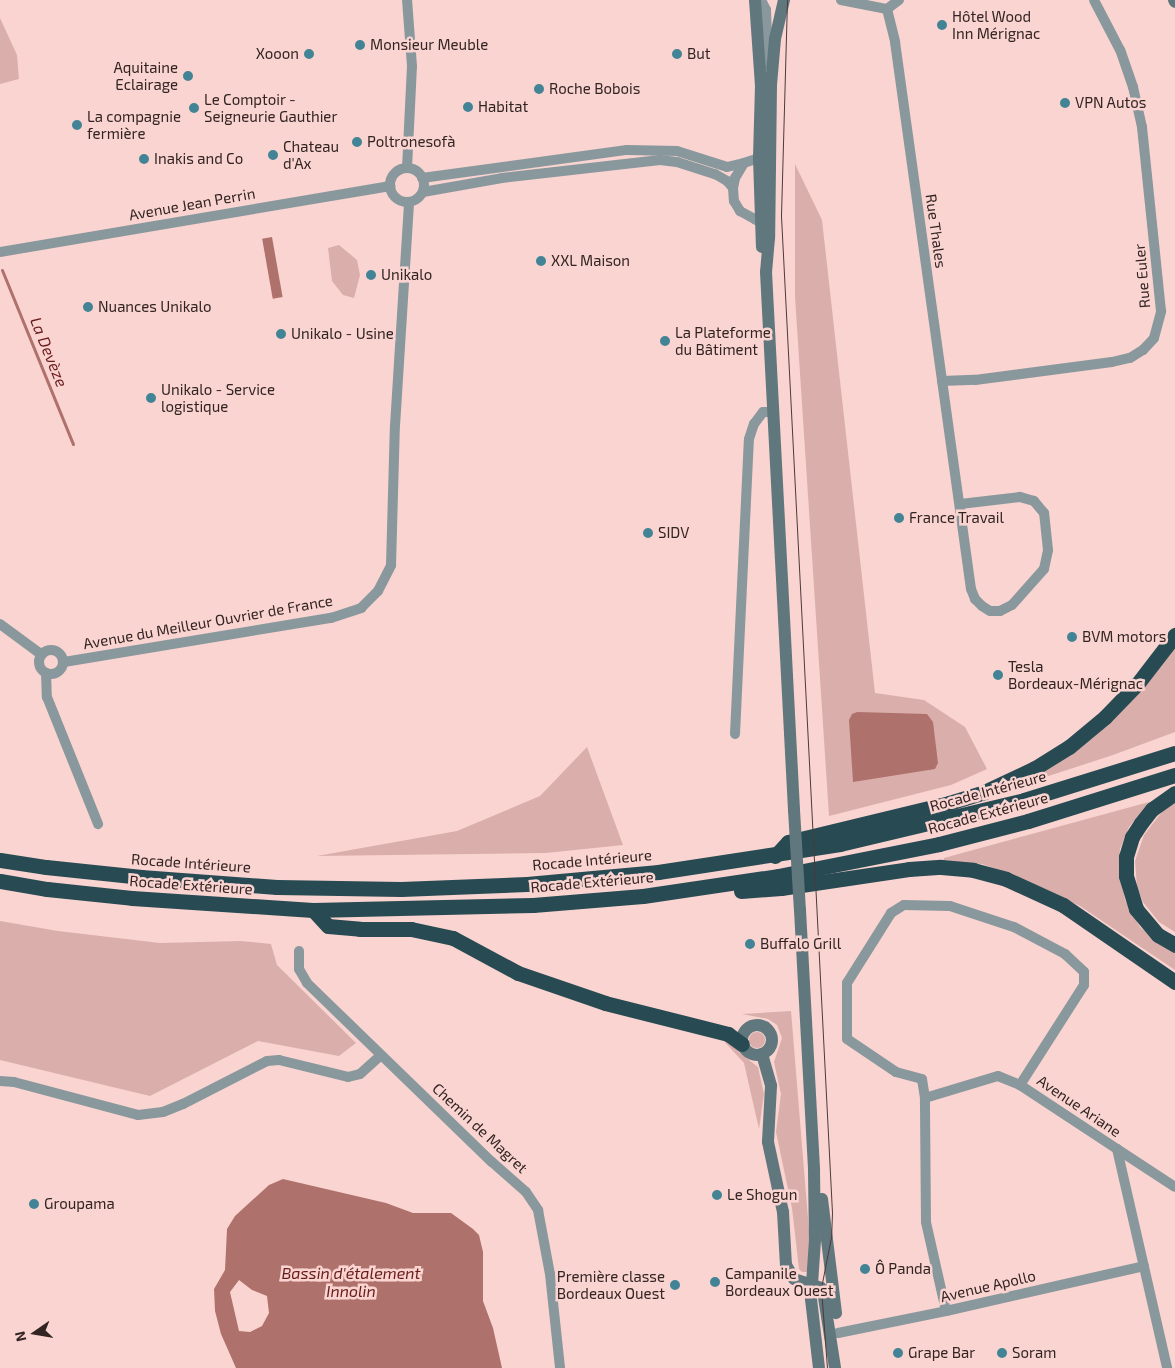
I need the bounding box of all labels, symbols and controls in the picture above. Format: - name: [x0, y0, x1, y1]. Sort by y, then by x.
- place label: Hôtel Wood Inn Mérignac: [952, 7, 1040, 42]
- marker: Hôtel Wood Inn Mérignac: [936, 19, 948, 31]
- place label: Monsieur Meuble: [370, 36, 489, 54]
- marker: Monsieur Meuble: [354, 39, 366, 51]
- place label: Xooon: [256, 45, 299, 63]
- place label: But: [687, 45, 711, 63]
- marker: Xooon: [303, 48, 315, 60]
- marker: But: [671, 48, 683, 60]
- place label: Aquitaine Eclairage: [113, 58, 178, 93]
- marker: Aquitaine Eclairage: [182, 70, 194, 82]
- place label: Roche Bobois: [549, 80, 640, 98]
- marker: Roche Bobois: [533, 83, 545, 95]
- place label: Le Comptoir - Seigneurie Gauthier: [204, 90, 337, 125]
- place label: VPN Autos: [1075, 94, 1147, 112]
- marker: VPN Autos: [1059, 97, 1071, 109]
- place label: Habitat: [478, 98, 528, 116]
- marker: Habitat: [462, 101, 474, 113]
- marker: Le Comptoir - Seigneurie Gauthier: [188, 102, 200, 114]
- place label: La compagnie fermière: [87, 107, 181, 142]
- marker: La compagnie fermière: [71, 119, 83, 131]
- place label: Poltronesofà: [367, 133, 456, 151]
- marker: Poltronesofà: [351, 136, 363, 148]
- place label: Chateau d'Ax: [283, 137, 339, 172]
- marker: Chateau d'Ax: [267, 149, 279, 161]
- place label: Inakis and Co: [154, 150, 243, 168]
- marker: Inakis and Co: [138, 153, 150, 165]
- street label: Avenue Jean Perrin: [127, 184, 257, 224]
- street label: Rue Thales: [922, 193, 950, 269]
- street label: Rue Euler: [1130, 243, 1154, 309]
- place label: XXL Maison: [551, 252, 630, 270]
- marker: XXL Maison: [535, 255, 547, 267]
- place label: Unikalo: [381, 266, 432, 284]
- marker: Unikalo: [365, 269, 377, 281]
- place label: Nuances Unikalo: [98, 298, 212, 316]
- marker: Nuances Unikalo: [82, 301, 94, 313]
- water label: La Devèze: [26, 314, 72, 390]
- place label: La Plateforme du Bâtiment: [675, 323, 771, 358]
- place label: Unikalo - Usine: [291, 325, 394, 343]
- marker: Unikalo - Usine: [275, 328, 287, 340]
- marker: La Plateforme du Bâtiment: [659, 335, 671, 347]
- place label: Unikalo - Service logistique: [161, 380, 275, 415]
- marker: Unikalo - Service logistique: [145, 392, 157, 404]
- place label: France Travail: [909, 509, 1004, 527]
- marker: France Travail: [893, 512, 905, 524]
- place label: SIDV: [658, 524, 689, 542]
- marker: SIDV: [642, 527, 654, 539]
- street label: Avenue du Meilleur Ouvrier de France: [82, 591, 334, 653]
- place label: BVM motors: [1082, 628, 1166, 646]
- marker: BVM motors: [1066, 631, 1078, 643]
- place label: Tesla Bordeaux-Mérignac: [1008, 657, 1143, 692]
- marker: Tesla Bordeaux-Mérignac: [992, 669, 1004, 681]
- street label: Rocade Intérieure: [928, 767, 1048, 815]
- street label: Rocade Extérieure: [926, 788, 1050, 838]
- street label: Rocade Intérieure: [531, 846, 653, 874]
- street label: Rocade Intérieure: [131, 850, 251, 876]
- street label: Rocade Extérieure: [530, 868, 654, 896]
- street label: Rocade Extérieure: [129, 872, 253, 898]
- place label: Buffalo Grill: [760, 935, 841, 953]
- marker: Buffalo Grill: [744, 938, 756, 950]
- street label: Avenue Ariane: [1033, 1071, 1125, 1141]
- street label: Chemin de Magret: [429, 1079, 531, 1177]
- place label: Le Shogun: [727, 1186, 797, 1204]
- marker: Le Shogun: [711, 1189, 723, 1201]
- place label: Groupama: [44, 1195, 115, 1213]
- marker: Groupama: [28, 1198, 40, 1210]
- place label: Ô Panda: [875, 1260, 931, 1278]
- water label: Bassin d'étalement Innolin: [281, 1263, 421, 1301]
- marker: Ô Panda: [859, 1263, 871, 1275]
- place label: Campanile Bordeaux Ouest: [725, 1264, 833, 1299]
- street label: Avenue Apollo: [938, 1266, 1038, 1306]
- place label: Première classe Bordeaux Ouest: [557, 1267, 665, 1302]
- marker: Campanile Bordeaux Ouest: [709, 1276, 721, 1288]
- marker: Première classe Bordeaux Ouest: [669, 1279, 681, 1291]
- north arrow: [10, 1308, 60, 1358]
- text: N: [10, 1330, 29, 1343]
- place label: Grape Bar: [908, 1344, 975, 1362]
- place label: Soram: [1012, 1344, 1056, 1362]
- marker: Grape Bar: [892, 1347, 904, 1359]
- marker: Soram: [996, 1347, 1008, 1359]

